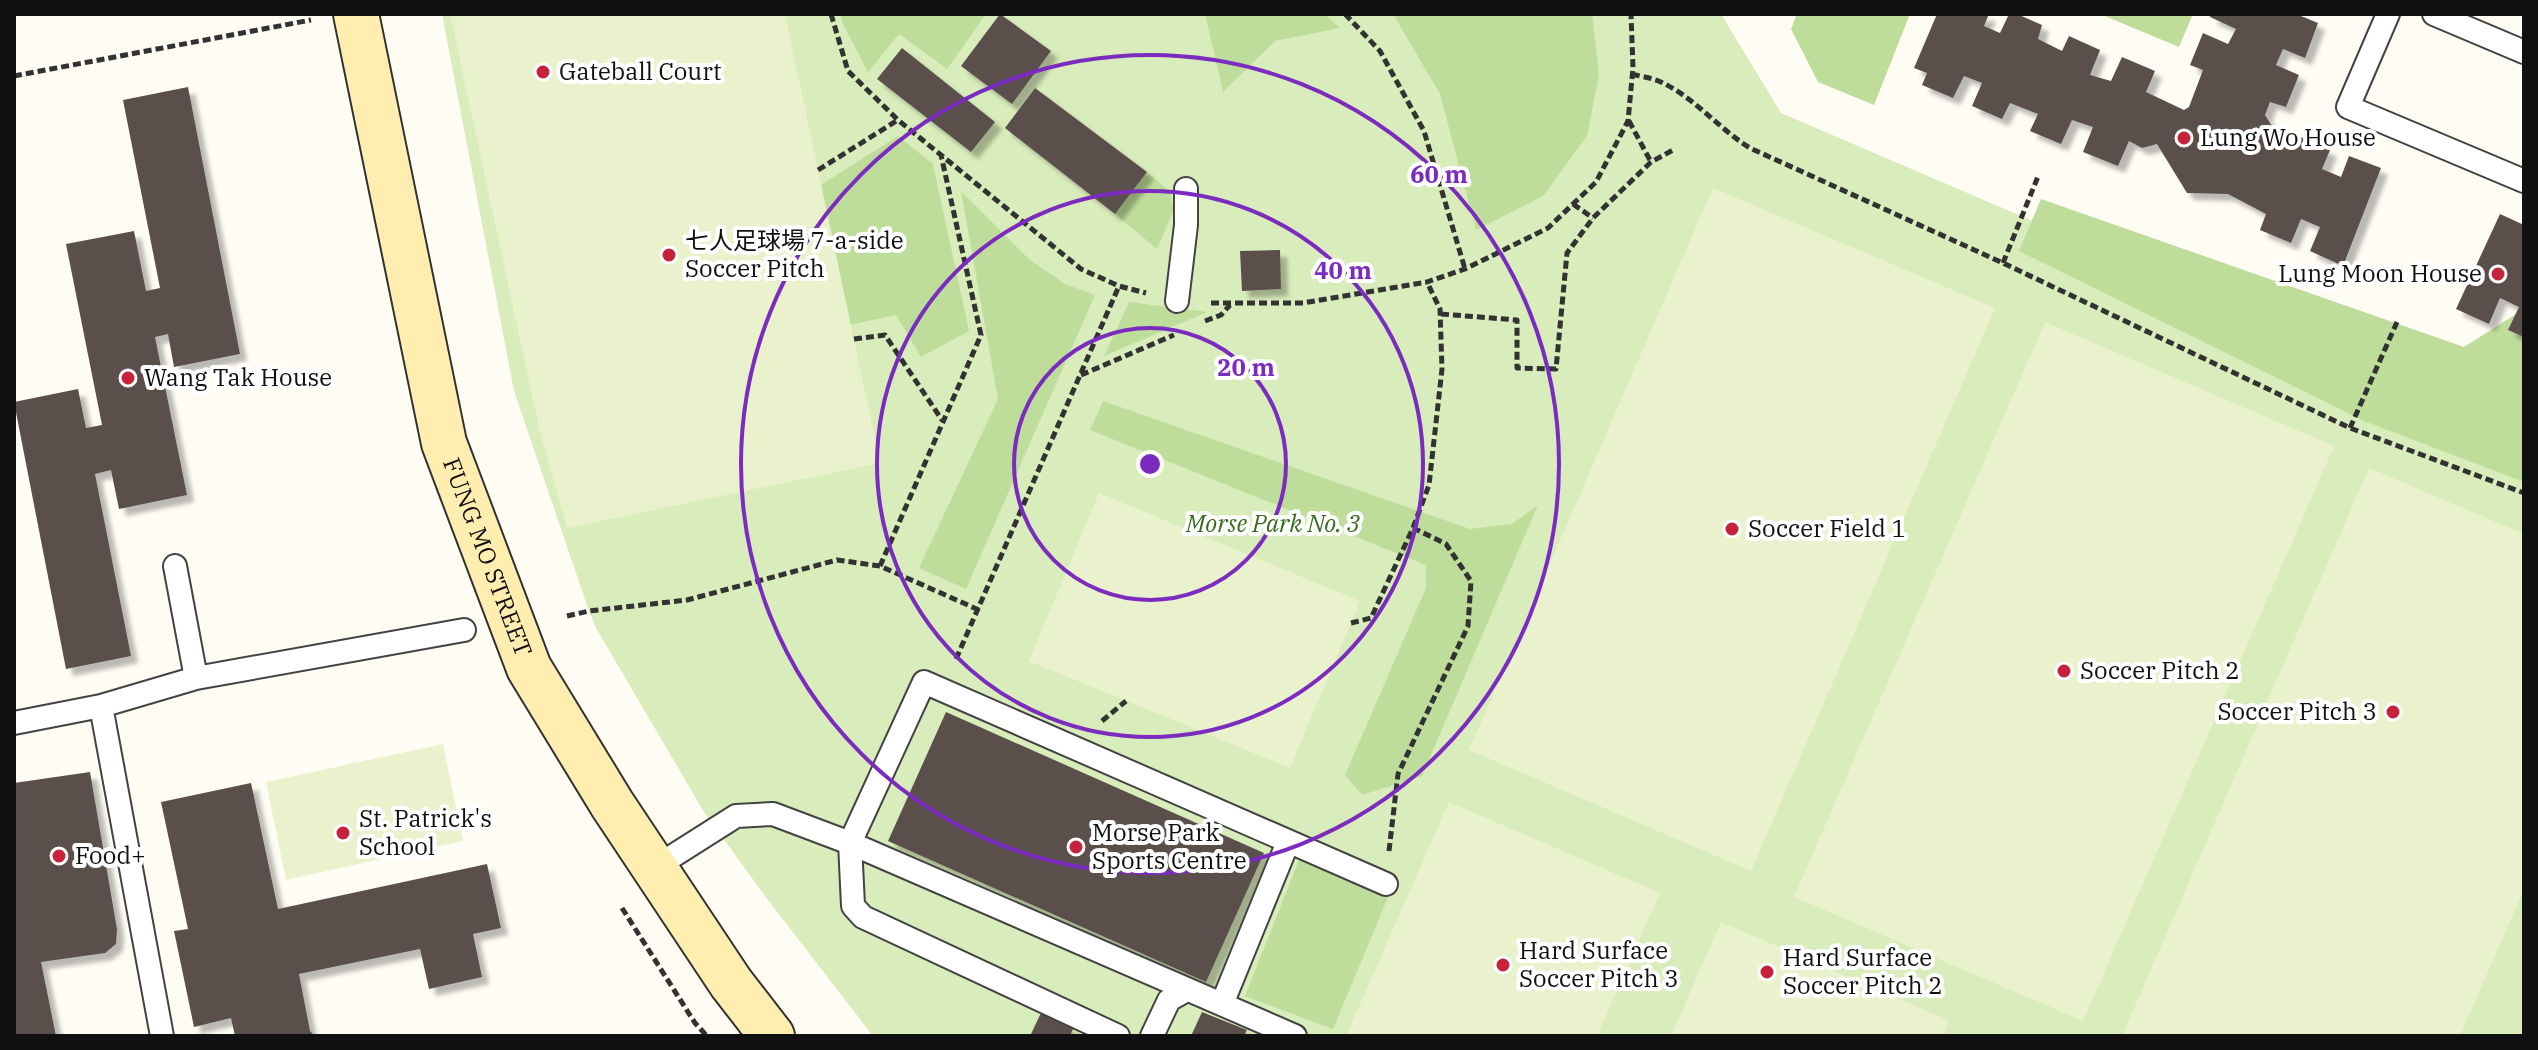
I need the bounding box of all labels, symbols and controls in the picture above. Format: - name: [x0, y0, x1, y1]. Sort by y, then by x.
- place label: Gateball Court: [559, 55, 721, 87]
- marker: Gateball Court: [534, 63, 552, 81]
- place label: Lung Wo House: [2200, 121, 2376, 153]
- marker: Lung Wo House: [2175, 129, 2193, 147]
- text: 60 m: [1410, 158, 1468, 190]
- place label: 七人足球場 7-a-side Soccer Pitch: [685, 224, 904, 284]
- marker: 七人足球場 7-a-side Soccer Pitch: [660, 246, 678, 264]
- text: 40 m: [1314, 254, 1372, 286]
- place label: Lung Moon House: [2278, 257, 2482, 289]
- marker: Lung Moon House: [2489, 265, 2507, 283]
- text: 20 m: [1217, 351, 1275, 383]
- place label: Wang Tak House: [144, 361, 332, 393]
- marker: Wang Tak House: [119, 369, 137, 387]
- centre of rings: [1136, 450, 1164, 478]
- street label: FUNG MO STREET: [436, 453, 540, 661]
- park label: Morse Park No. 3: [1185, 507, 1360, 539]
- place label: Soccer Field 1: [1748, 512, 1906, 544]
- marker: Soccer Field 1: [1723, 520, 1741, 538]
- place label: Soccer Pitch 2: [2080, 654, 2240, 686]
- marker: Soccer Pitch 2: [2055, 662, 2073, 680]
- place label: Soccer Pitch 3: [2217, 695, 2377, 727]
- marker: Soccer Pitch 3: [2384, 703, 2402, 721]
- place label: St. Patrick's School: [359, 802, 492, 862]
- place label: Morse Park Sports Centre: [1092, 816, 1247, 876]
- marker: St. Patrick's School: [334, 824, 352, 842]
- marker: Morse Park Sports Centre: [1067, 838, 1085, 856]
- place label: Food+: [75, 839, 146, 871]
- marker: Food+: [50, 847, 68, 865]
- place label: Hard Surface Soccer Pitch 3: [1519, 934, 1679, 994]
- place label: Hard Surface Soccer Pitch 2: [1783, 941, 1943, 1001]
- marker: Hard Surface Soccer Pitch 3: [1494, 956, 1512, 974]
- marker: Hard Surface Soccer Pitch 2: [1758, 963, 1776, 981]

